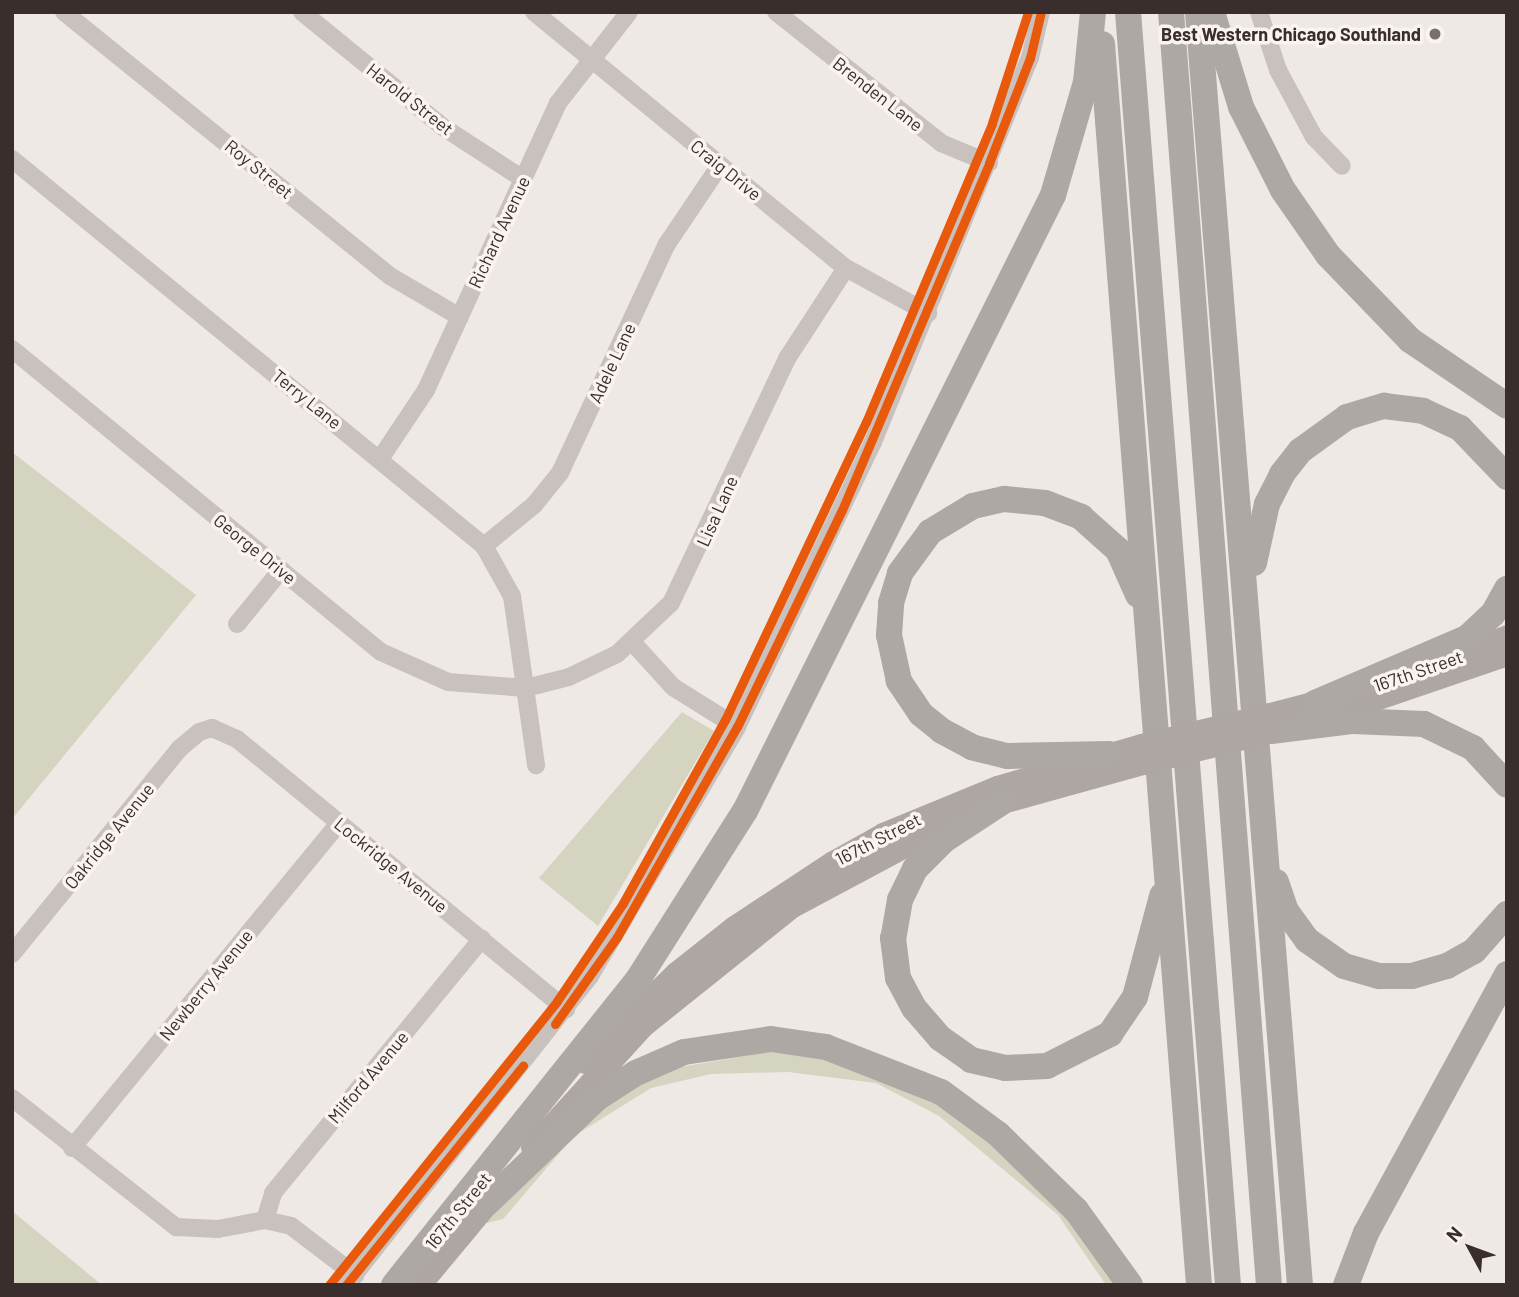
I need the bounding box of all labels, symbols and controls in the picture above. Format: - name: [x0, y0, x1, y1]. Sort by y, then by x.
- place label: Best Western Chicago Southland: [1161, 23, 1421, 45]
- marker: Best Western Chicago Southland: [1427, 26, 1443, 42]
- street label: Brenden Lane: [829, 52, 927, 136]
- street label: Harold Street: [362, 58, 458, 140]
- street label: Roy Street: [221, 135, 297, 203]
- street label: Craig Drive: [686, 135, 766, 205]
- street label: Richard Avenue: [464, 173, 534, 291]
- street label: Adele Lane: [584, 319, 640, 407]
- street label: Terry Lane: [268, 365, 346, 433]
- street label: Lisa Lane: [692, 472, 742, 550]
- street label: George Drive: [209, 509, 301, 589]
- street label: 167th Street: [1370, 646, 1466, 696]
- street label: Oakridge Avenue: [60, 779, 158, 893]
- street label: 167th Street: [832, 808, 924, 870]
- street label: Lockridge Avenue: [330, 813, 452, 917]
- street label: Newberry Avenue: [155, 925, 257, 1045]
- street label: Milford Avenue: [323, 1026, 413, 1128]
- street label: 167th Street: [420, 1168, 496, 1254]
- north arrow: [1435, 1213, 1505, 1283]
- text: N: [1441, 1222, 1467, 1246]

